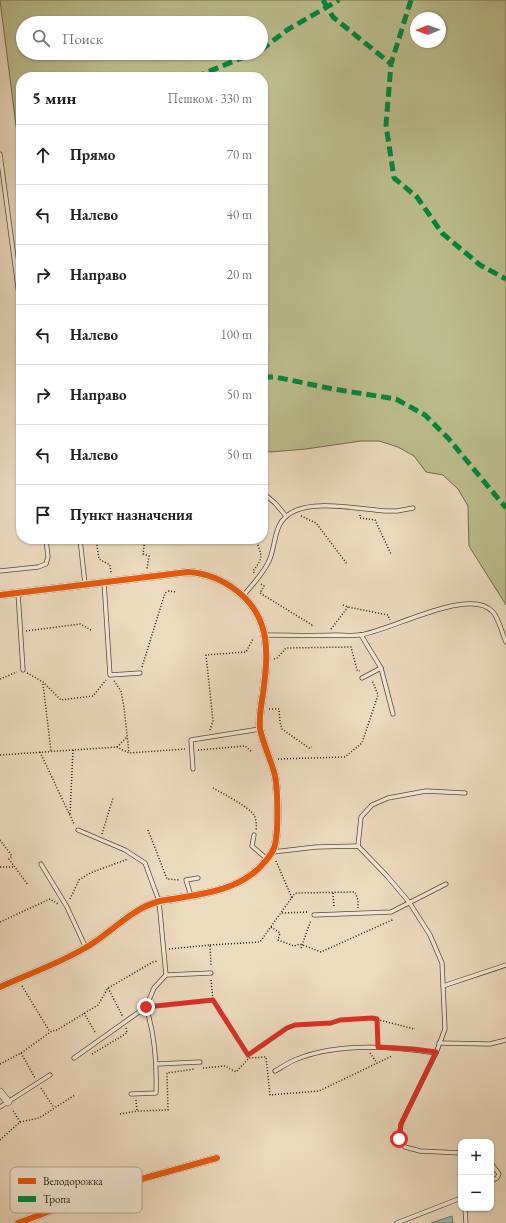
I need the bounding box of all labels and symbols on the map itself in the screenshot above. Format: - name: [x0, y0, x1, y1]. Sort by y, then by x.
- north arrow: [410, 12, 446, 48]
- route end: [137, 998, 155, 1016]
- route start: [390, 1130, 408, 1148]
- legend: [10, 1167, 142, 1213]
- text: Велодорожка: [43, 1174, 103, 1188]
- text: Тропа: [43, 1192, 71, 1206]

